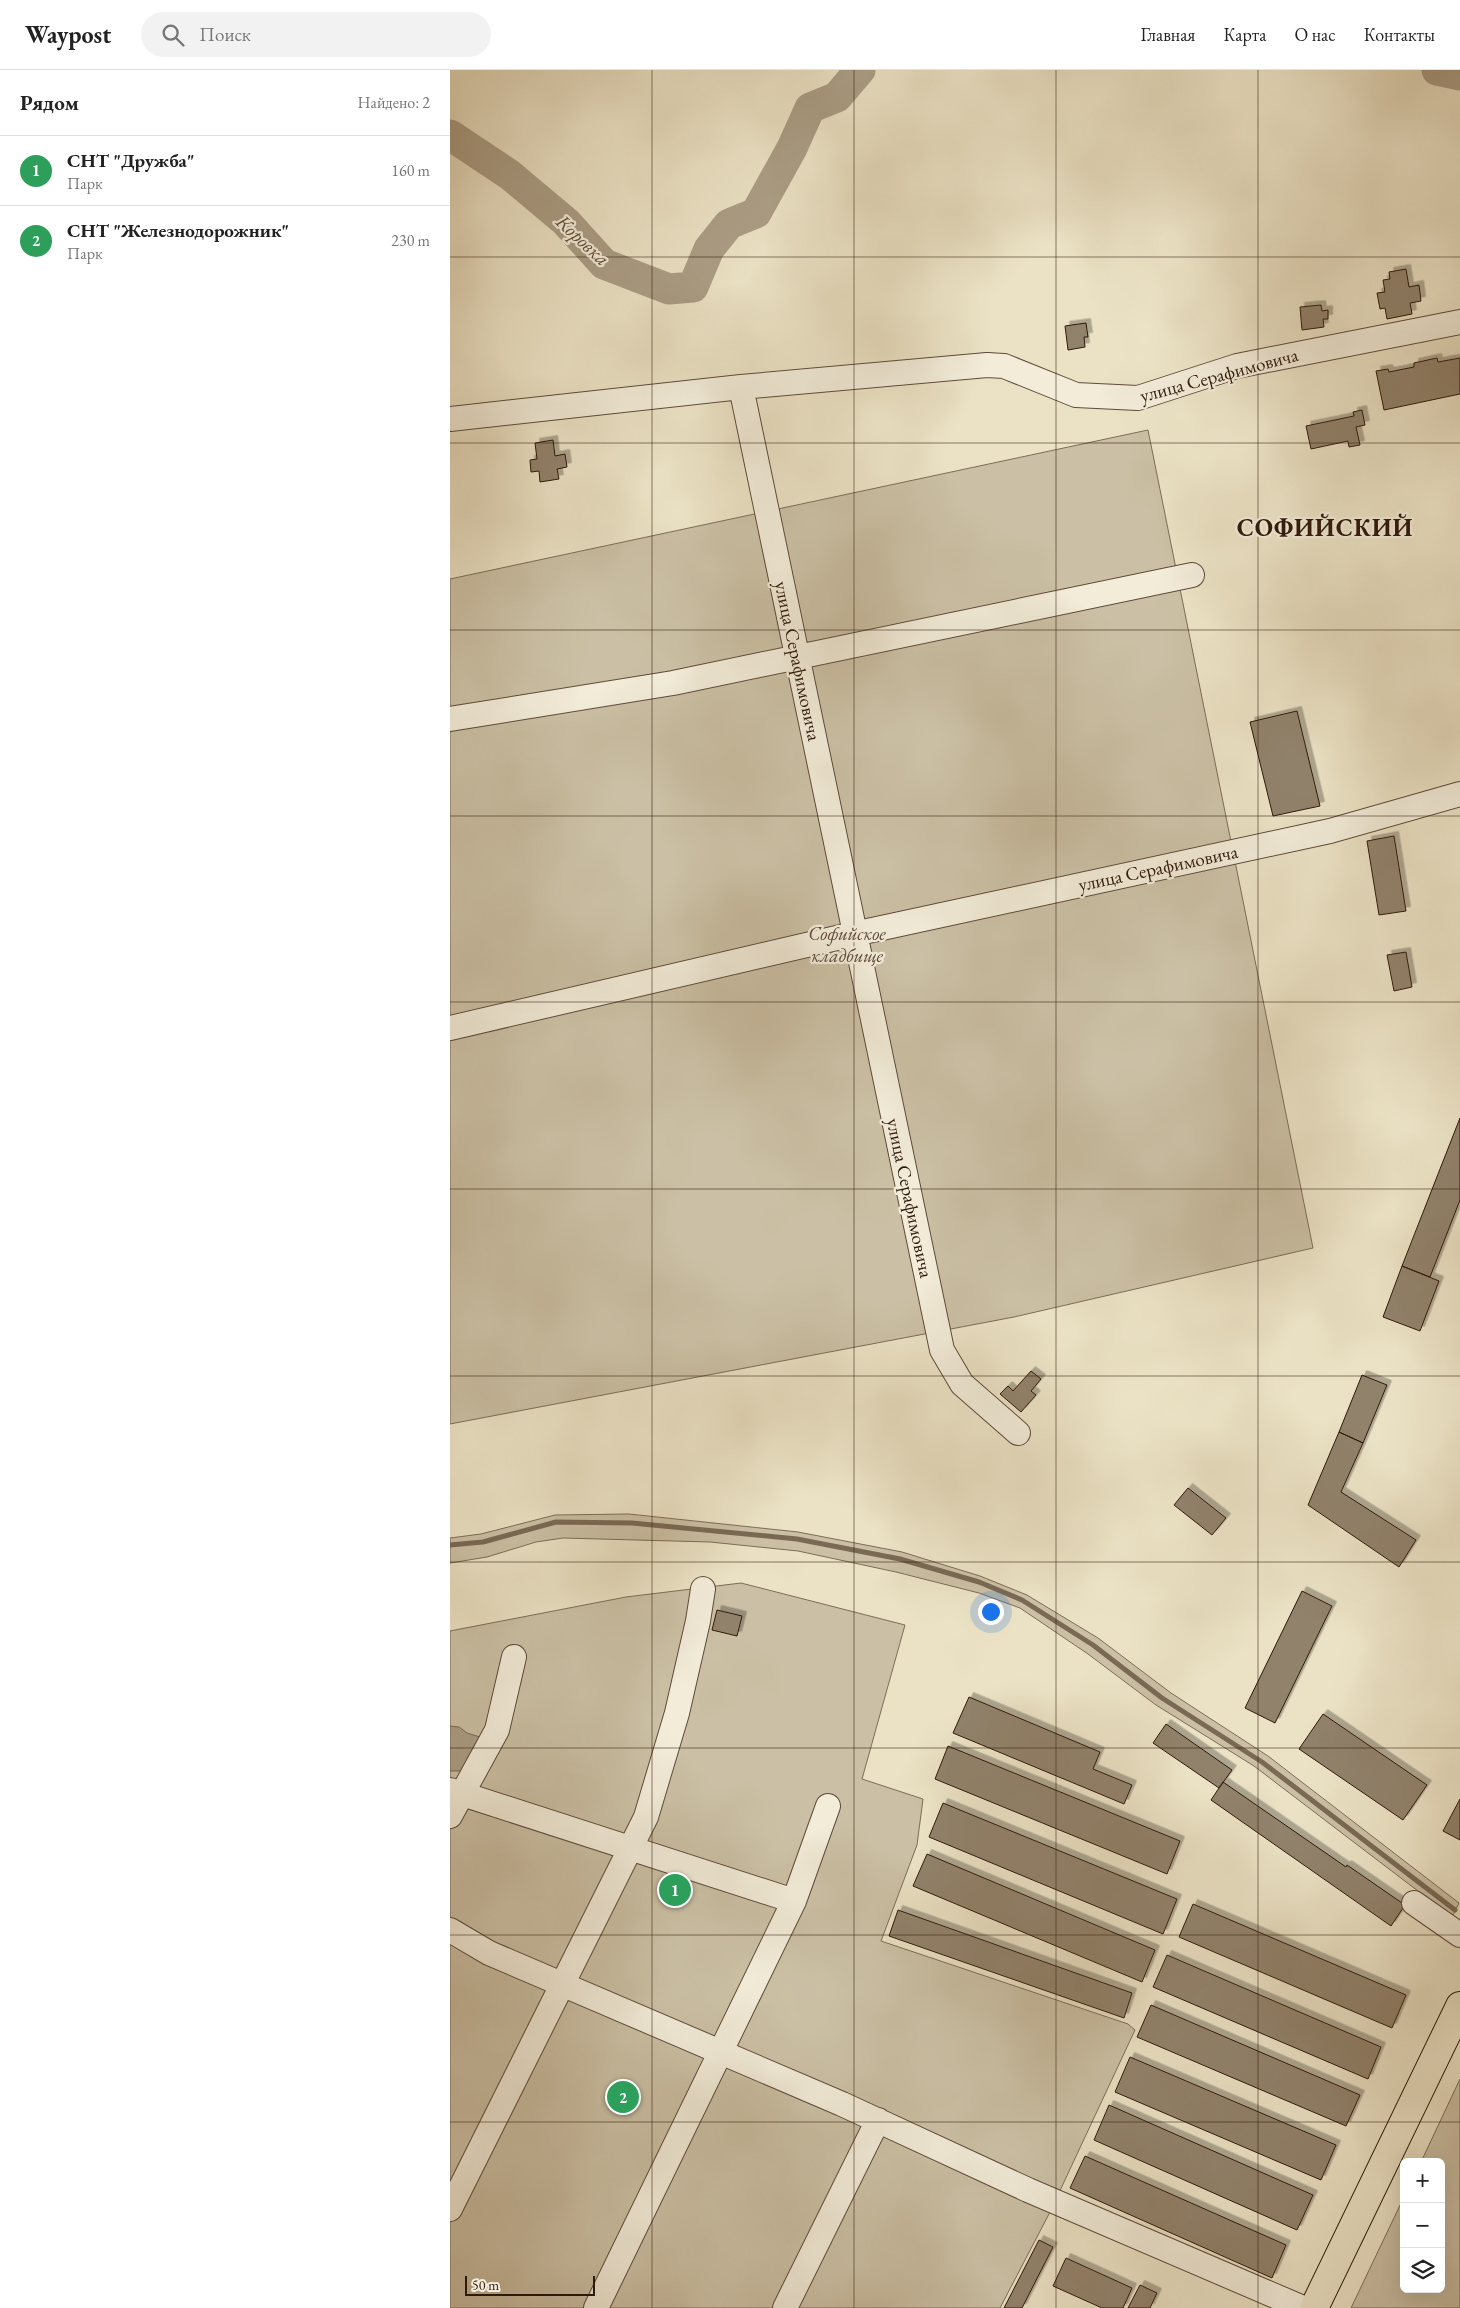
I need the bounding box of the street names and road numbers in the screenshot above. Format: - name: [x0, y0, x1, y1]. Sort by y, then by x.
- street label: улица Серафимовича: [1137, 342, 1301, 408]
- street label: улица Серафимовича: [769, 579, 827, 744]
- street label: улица Серафимовича: [1076, 839, 1241, 897]
- street label: улица Серафимовича: [881, 1116, 939, 1281]

